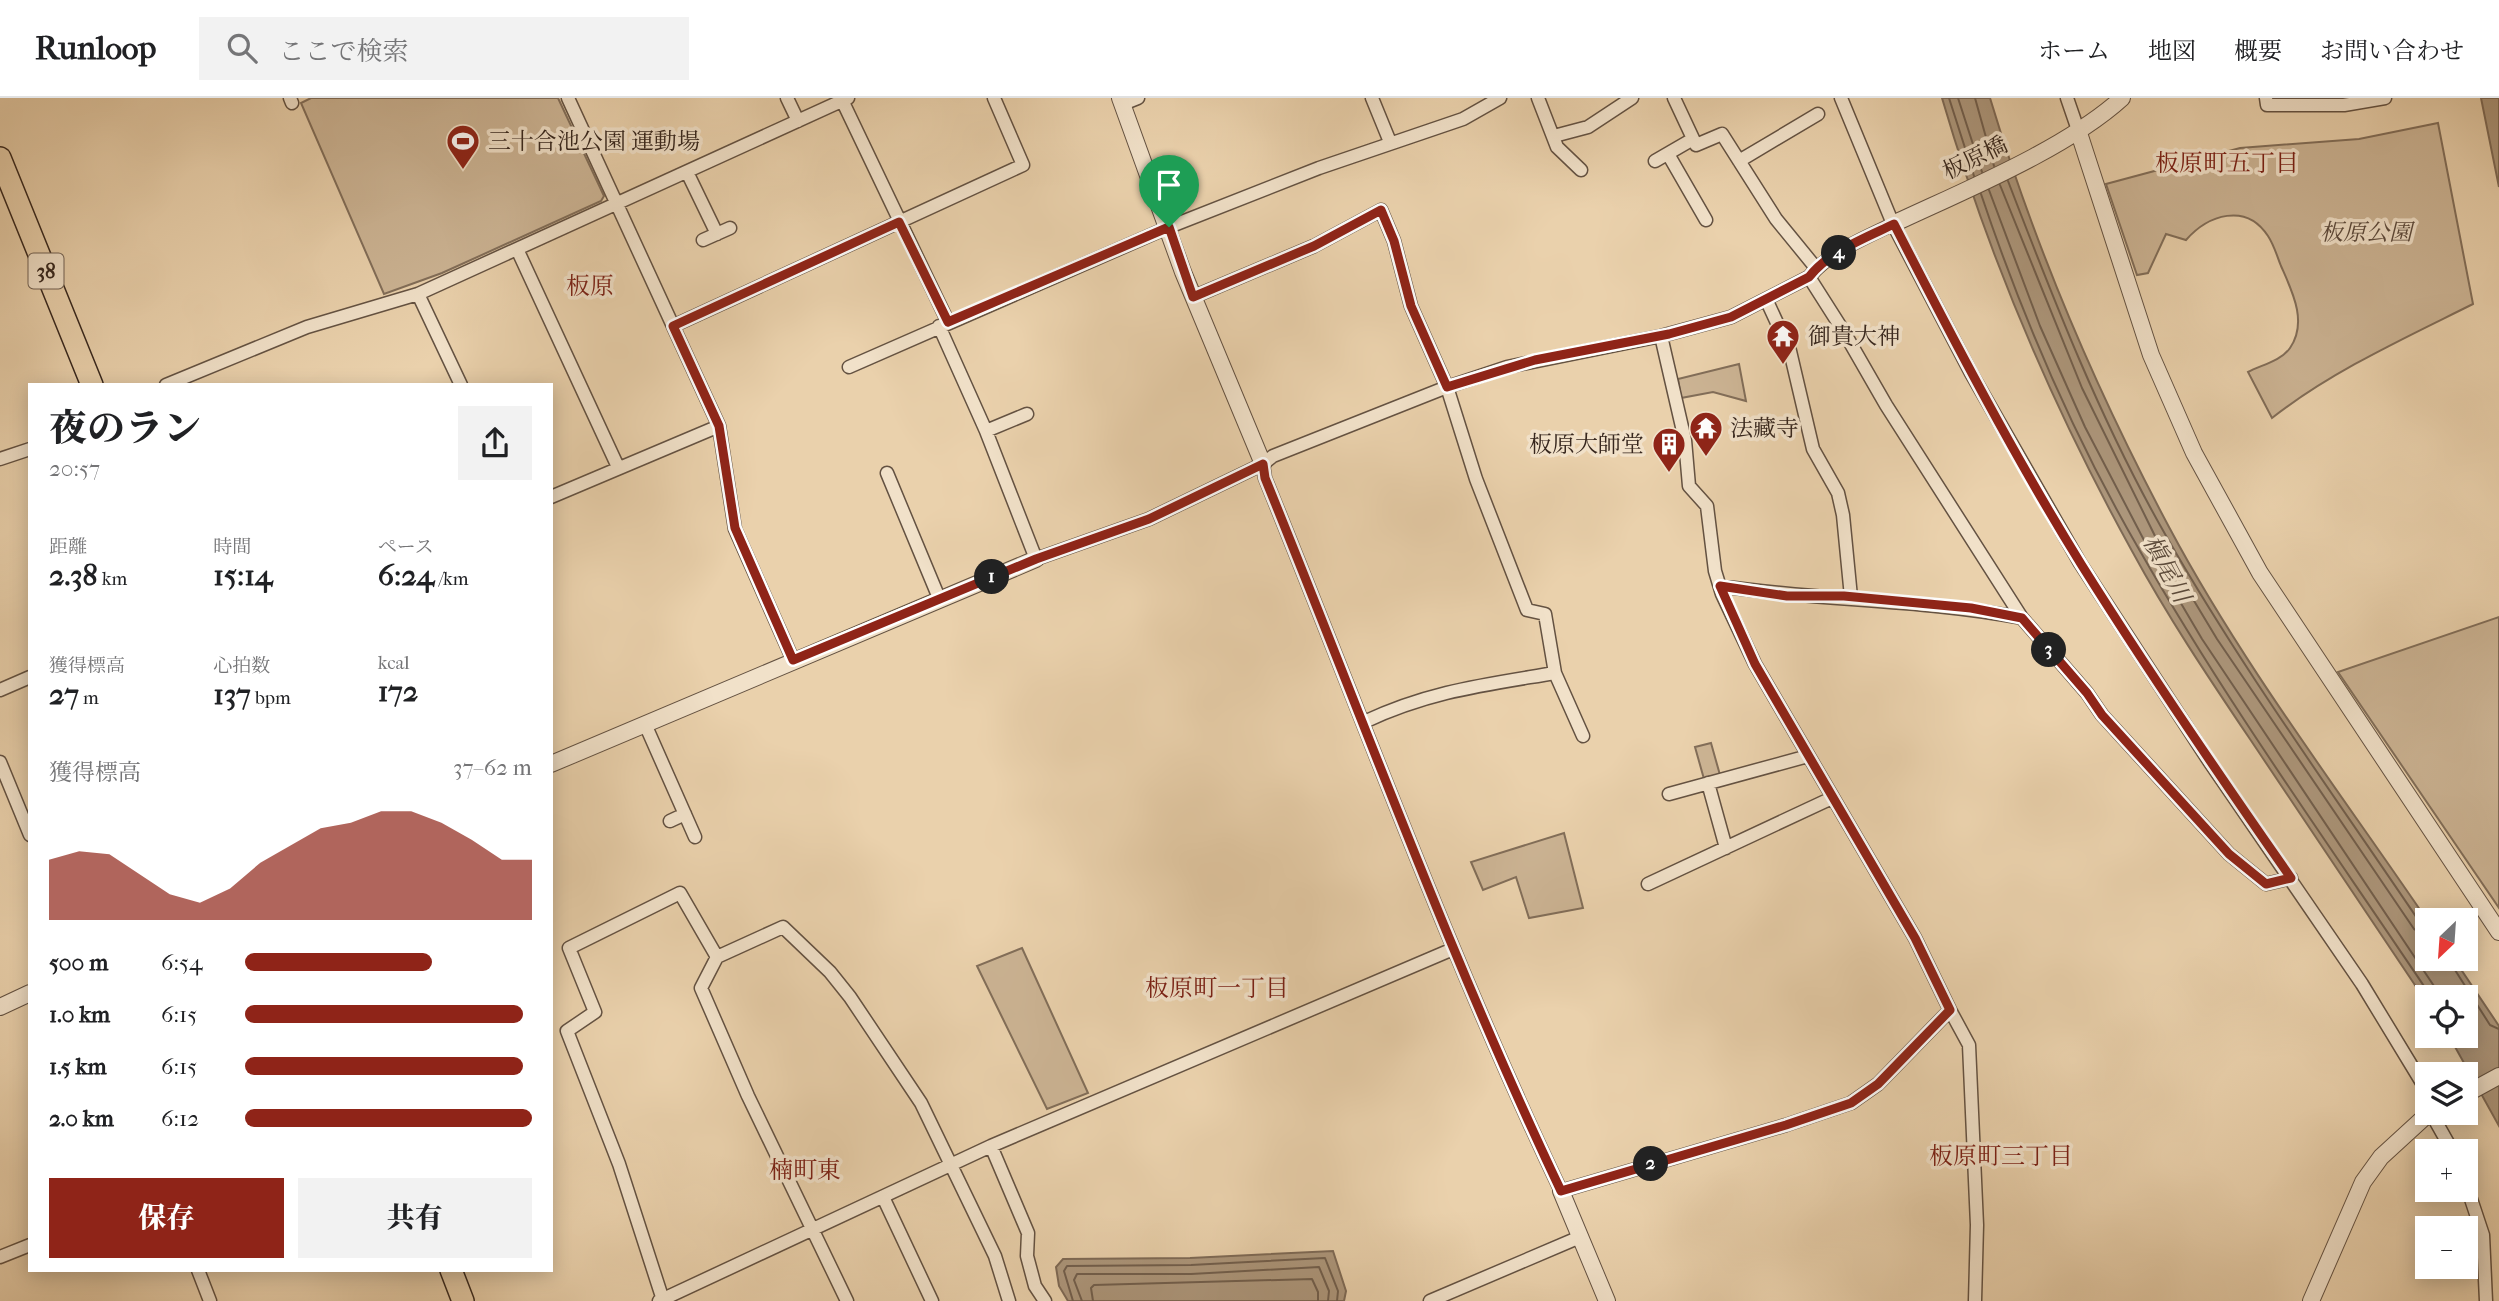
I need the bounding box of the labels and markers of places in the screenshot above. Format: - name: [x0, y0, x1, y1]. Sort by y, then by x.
- sports icon: 三十合池公園 運動場: [444, 122, 482, 171]
- place label: 三十合池公園 運動場: [488, 128, 700, 155]
- pin: [1139, 155, 1199, 227]
- pin: 4: [1822, 236, 1856, 270]
- temple icon: 御貴大神: [1764, 317, 1802, 366]
- place label: 御貴大神: [1808, 323, 1900, 350]
- temple icon: 法藏寺: [1687, 409, 1725, 458]
- place label: 法藏寺: [1730, 415, 1799, 442]
- building icon: 板原大師堂: [1650, 425, 1688, 474]
- place label: 板原大師堂: [1529, 431, 1644, 458]
- pin: 1: [974, 560, 1010, 594]
- pin: 3: [2032, 632, 2066, 668]
- pin: 2: [1634, 1146, 1668, 1182]

